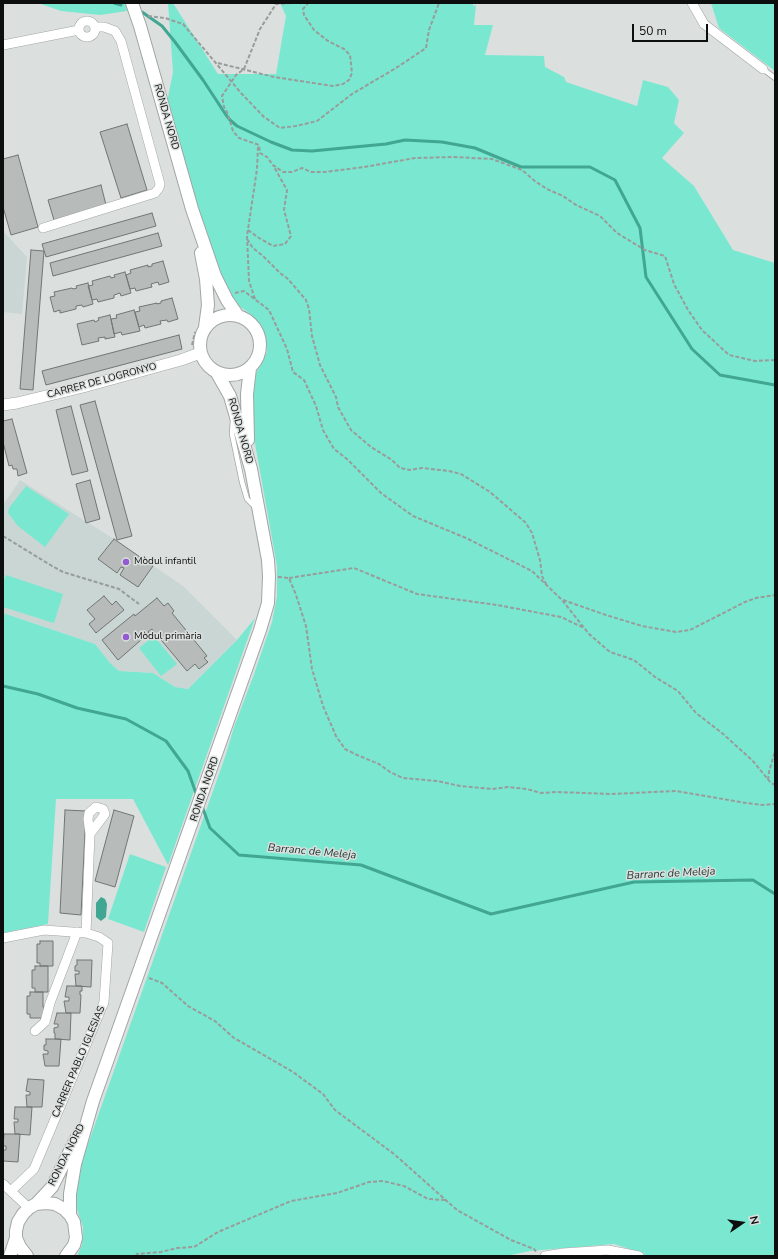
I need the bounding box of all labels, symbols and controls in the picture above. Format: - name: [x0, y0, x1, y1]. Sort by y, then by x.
- scale bar: [634, 16, 710, 42]
- text: 50 m: [639, 23, 667, 39]
- street label: RONDA NORD: [151, 83, 181, 151]
- street label: CARRER DE LOGRONYO: [46, 361, 158, 401]
- street label: RONDA NORD: [225, 397, 255, 465]
- place label: Mòdul infantil: [134, 556, 196, 568]
- marker: Mòdul infantil: [121, 557, 131, 567]
- place label: Mòdul primària: [134, 631, 202, 643]
- marker: Mòdul primària: [121, 632, 131, 642]
- street label: RONDA NORD: [188, 755, 222, 823]
- water label: Barranc de Meleja: [267, 842, 357, 862]
- water label: Barranc de Meleja: [626, 865, 716, 883]
- street label: CARRER PABLO IGLESIAS: [50, 1004, 108, 1120]
- street label: RONDA NORD: [46, 1122, 88, 1188]
- north arrow: [722, 1203, 762, 1243]
- text: N: [746, 1214, 762, 1226]

